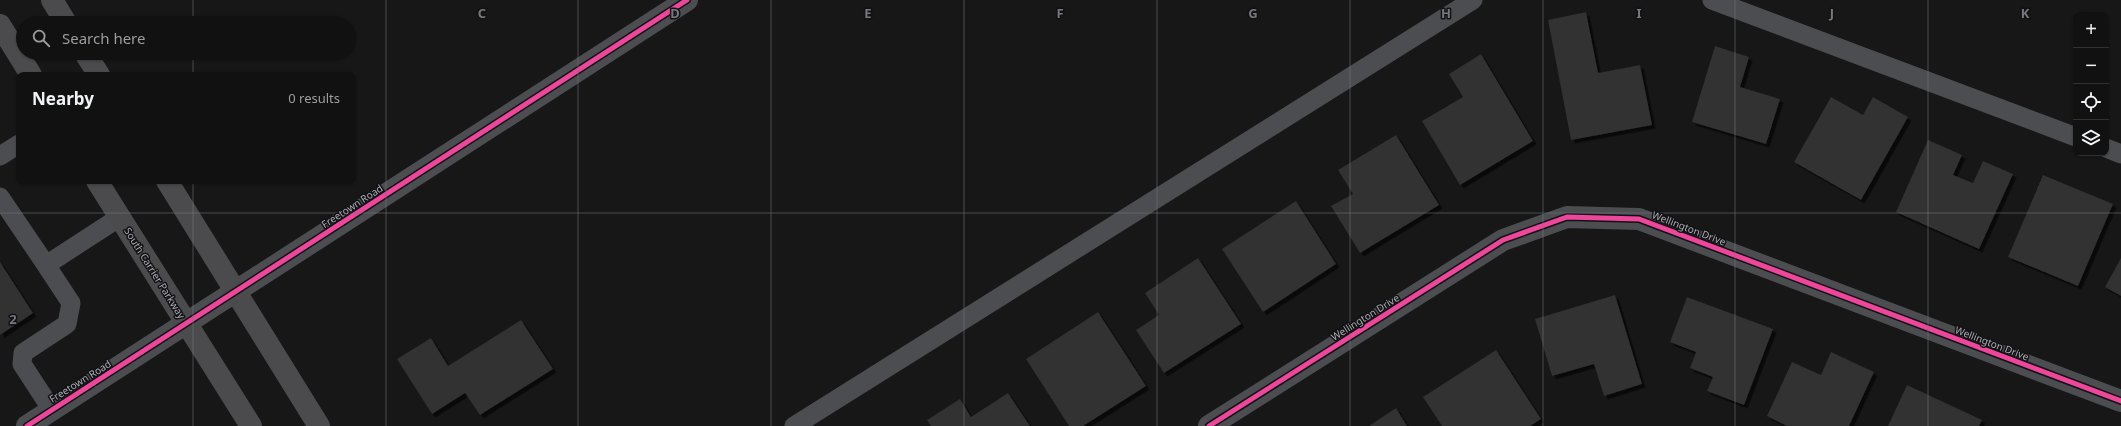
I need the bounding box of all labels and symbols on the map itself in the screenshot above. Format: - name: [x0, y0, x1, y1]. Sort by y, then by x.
- text: C: [478, 4, 486, 22]
- text: D: [670, 4, 680, 22]
- text: E: [864, 4, 872, 22]
- text: F: [1056, 4, 1064, 22]
- text: G: [1248, 4, 1258, 22]
- text: H: [1441, 4, 1451, 22]
- text: I: [1636, 4, 1642, 22]
- text: J: [1829, 4, 1834, 22]
- text: K: [2021, 4, 2030, 22]
- street label: Freetown Road: [319, 181, 385, 231]
- street label: Wellington Drive: [1650, 207, 1728, 249]
- street label: South Carrier Parkway: [121, 225, 189, 322]
- street label: Wellington Drive: [1328, 290, 1402, 344]
- text: 2: [9, 310, 17, 328]
- street label: Wellington Drive: [1953, 322, 2031, 364]
- street label: Freetown Road: [46, 356, 114, 406]

